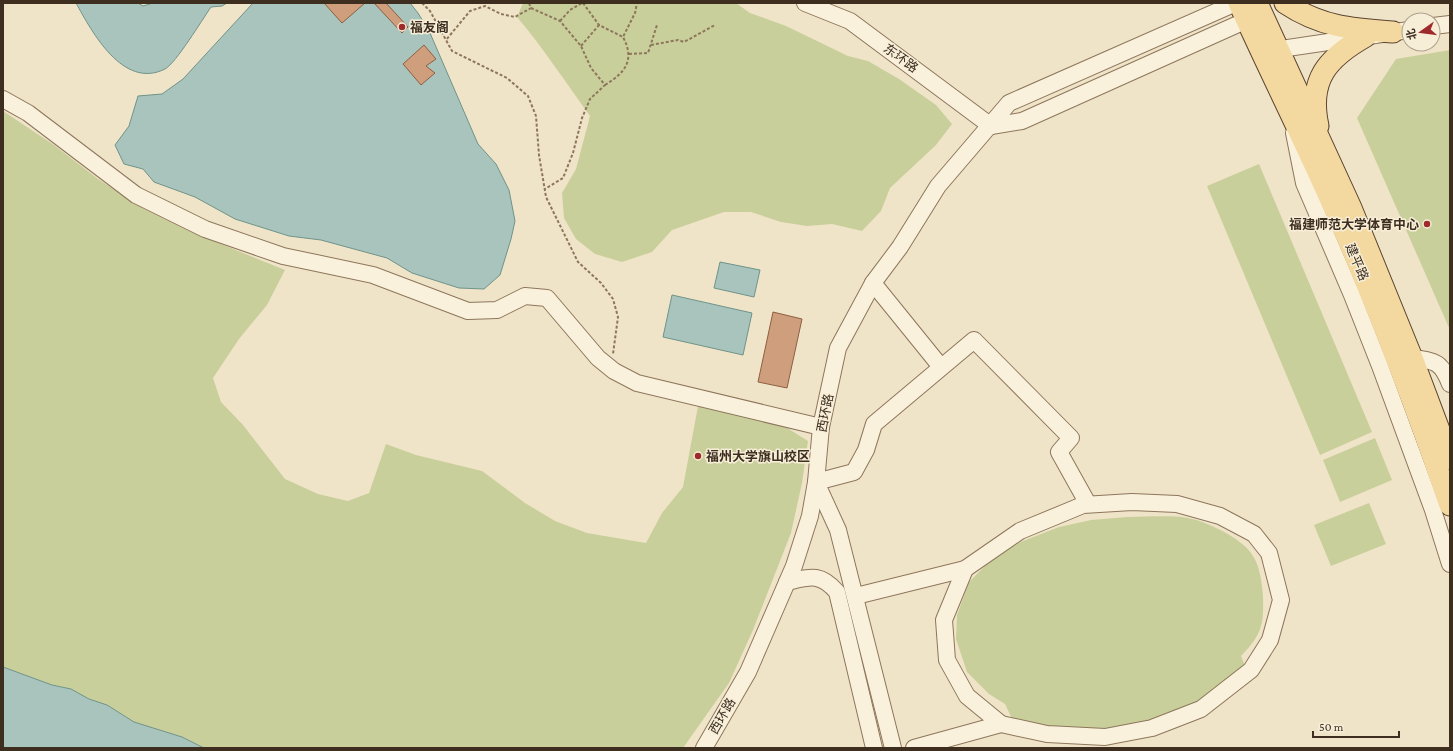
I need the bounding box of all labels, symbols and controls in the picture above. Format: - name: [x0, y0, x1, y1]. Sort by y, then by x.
- north arrow: [1401, 12, 1441, 52]
- place label: 福友阁: [410, 20, 449, 35]
- marker: 福友阁: [397, 22, 407, 32]
- text: 北: [1404, 28, 1418, 41]
- street label: 东环路: [881, 40, 921, 76]
- place label: 福建师范大学体育中心: [1289, 217, 1419, 232]
- marker: 福建师范大学体育中心: [1422, 219, 1432, 229]
- street label: 建平路: [1342, 241, 1372, 283]
- street label: 西环路: [814, 392, 836, 434]
- place label: 福州大学旗山校区: [706, 449, 810, 464]
- marker: 福州大学旗山校区: [693, 451, 703, 461]
- street label: 西环路: [706, 695, 738, 737]
- scale bar: [1313, 713, 1399, 739]
- text: 50 m: [1319, 720, 1344, 734]

